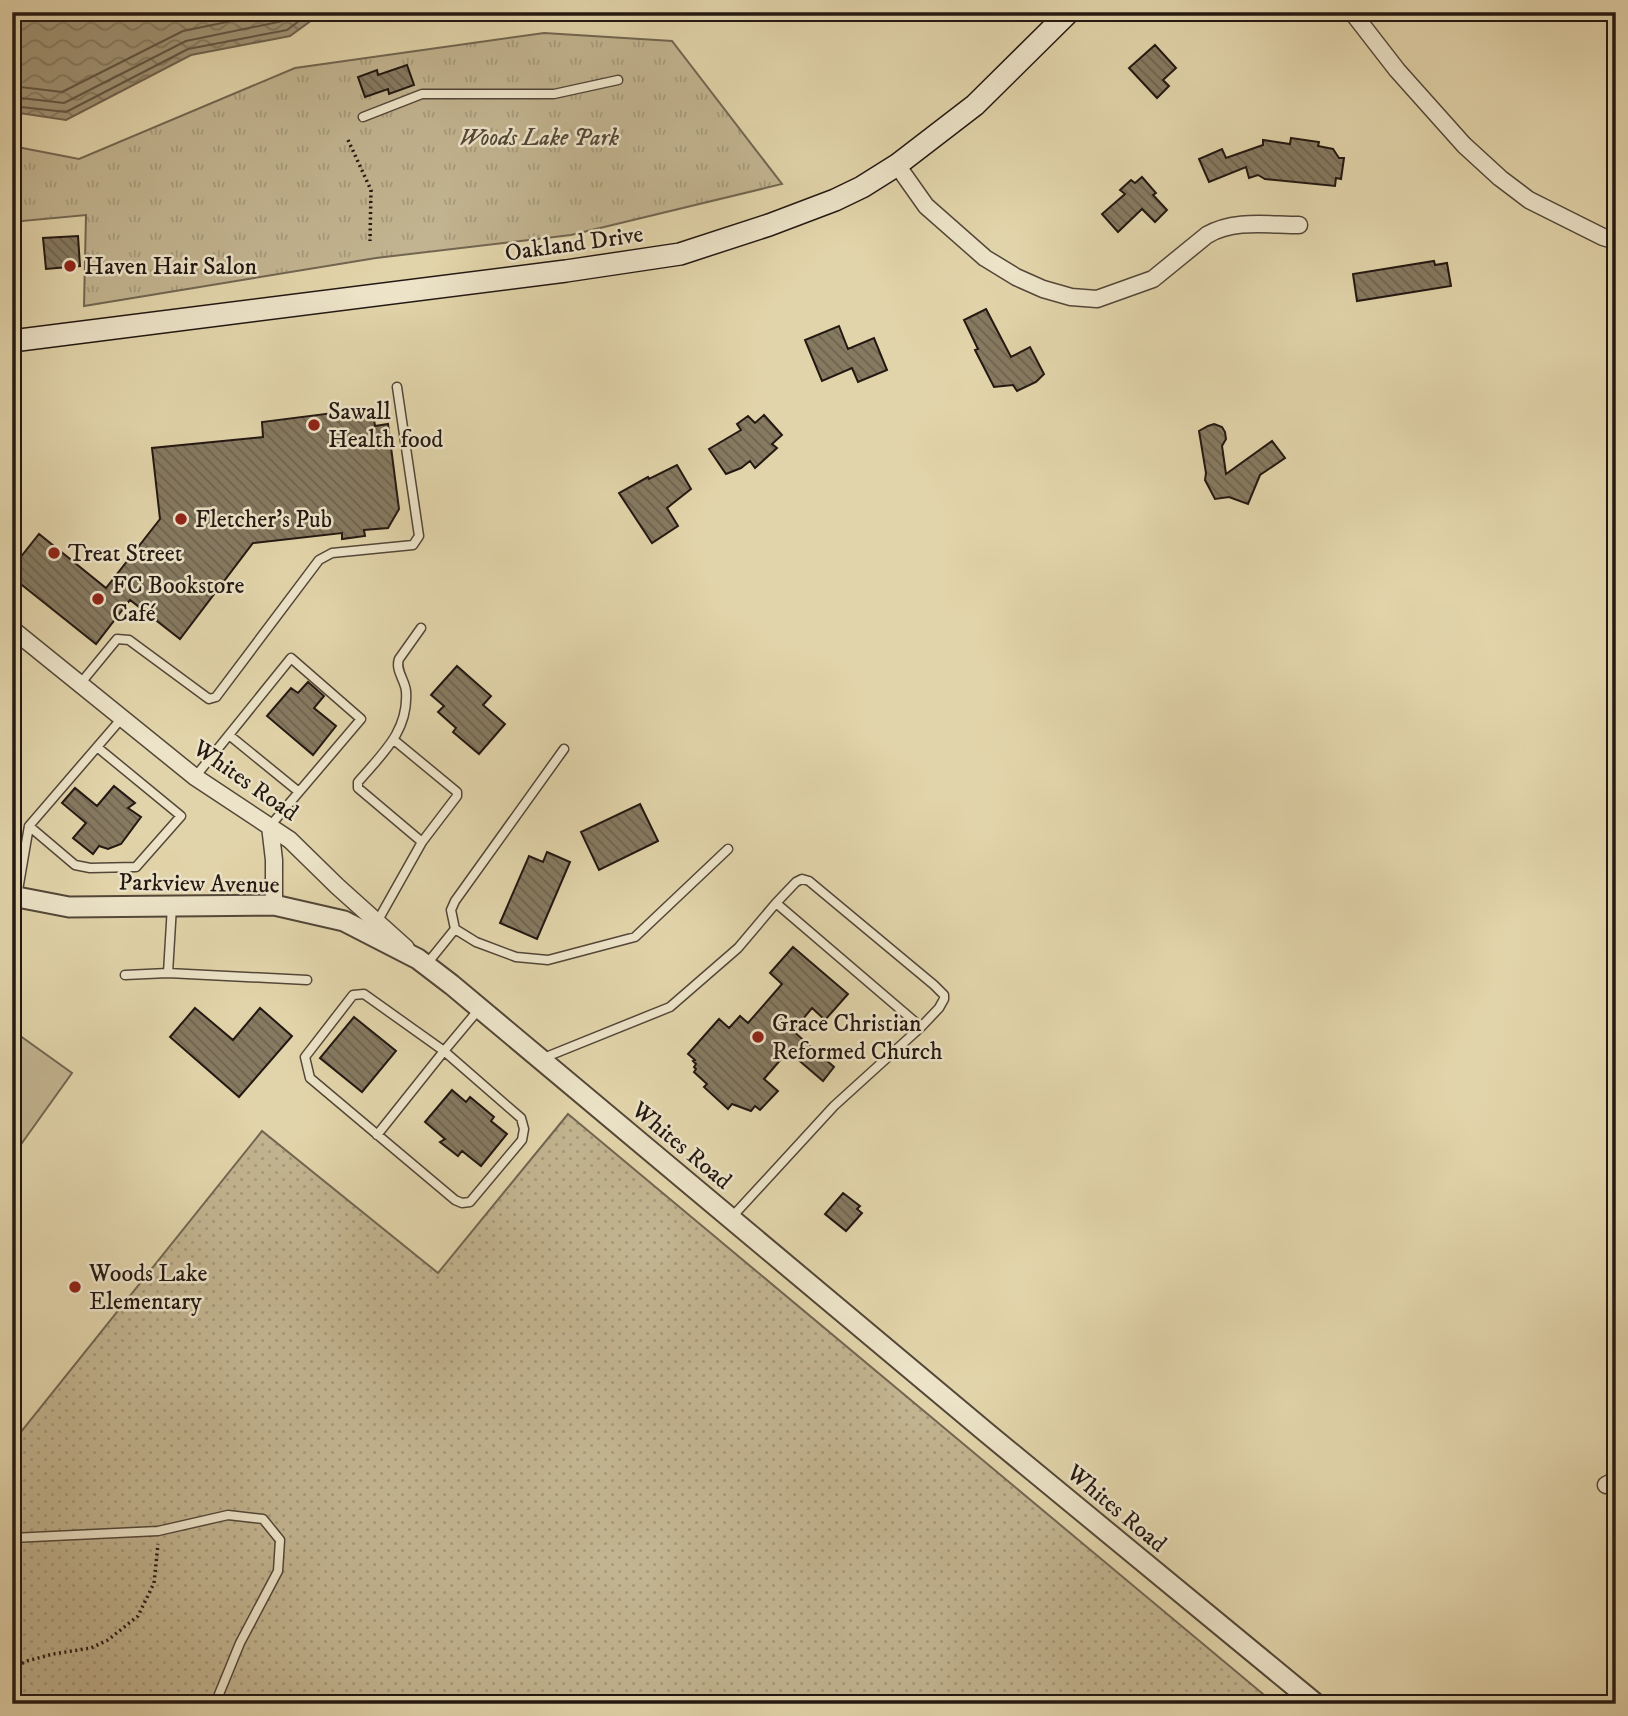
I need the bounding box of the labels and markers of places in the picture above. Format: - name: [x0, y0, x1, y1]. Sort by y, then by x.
- place label: Haven Hair Salon: [84, 252, 258, 282]
- marker: Haven Hair Salon: [62, 258, 78, 274]
- place label: Sawall Health food: [328, 397, 443, 455]
- marker: Sawall Health food: [306, 417, 322, 433]
- place label: Fletcher's Pub: [195, 505, 332, 535]
- marker: Fletcher's Pub: [173, 511, 189, 527]
- place label: Treat Street: [68, 539, 183, 569]
- marker: Treat Street: [46, 545, 62, 561]
- place label: FC Bookstore Café: [112, 571, 244, 629]
- marker: FC Bookstore Café: [90, 591, 106, 607]
- place label: Grace Christian Reformed Church: [772, 1009, 943, 1067]
- marker: Grace Christian Reformed Church: [750, 1029, 766, 1045]
- place label: Woods Lake Elementary: [88, 1259, 207, 1317]
- marker: Woods Lake Elementary: [67, 1279, 83, 1295]

